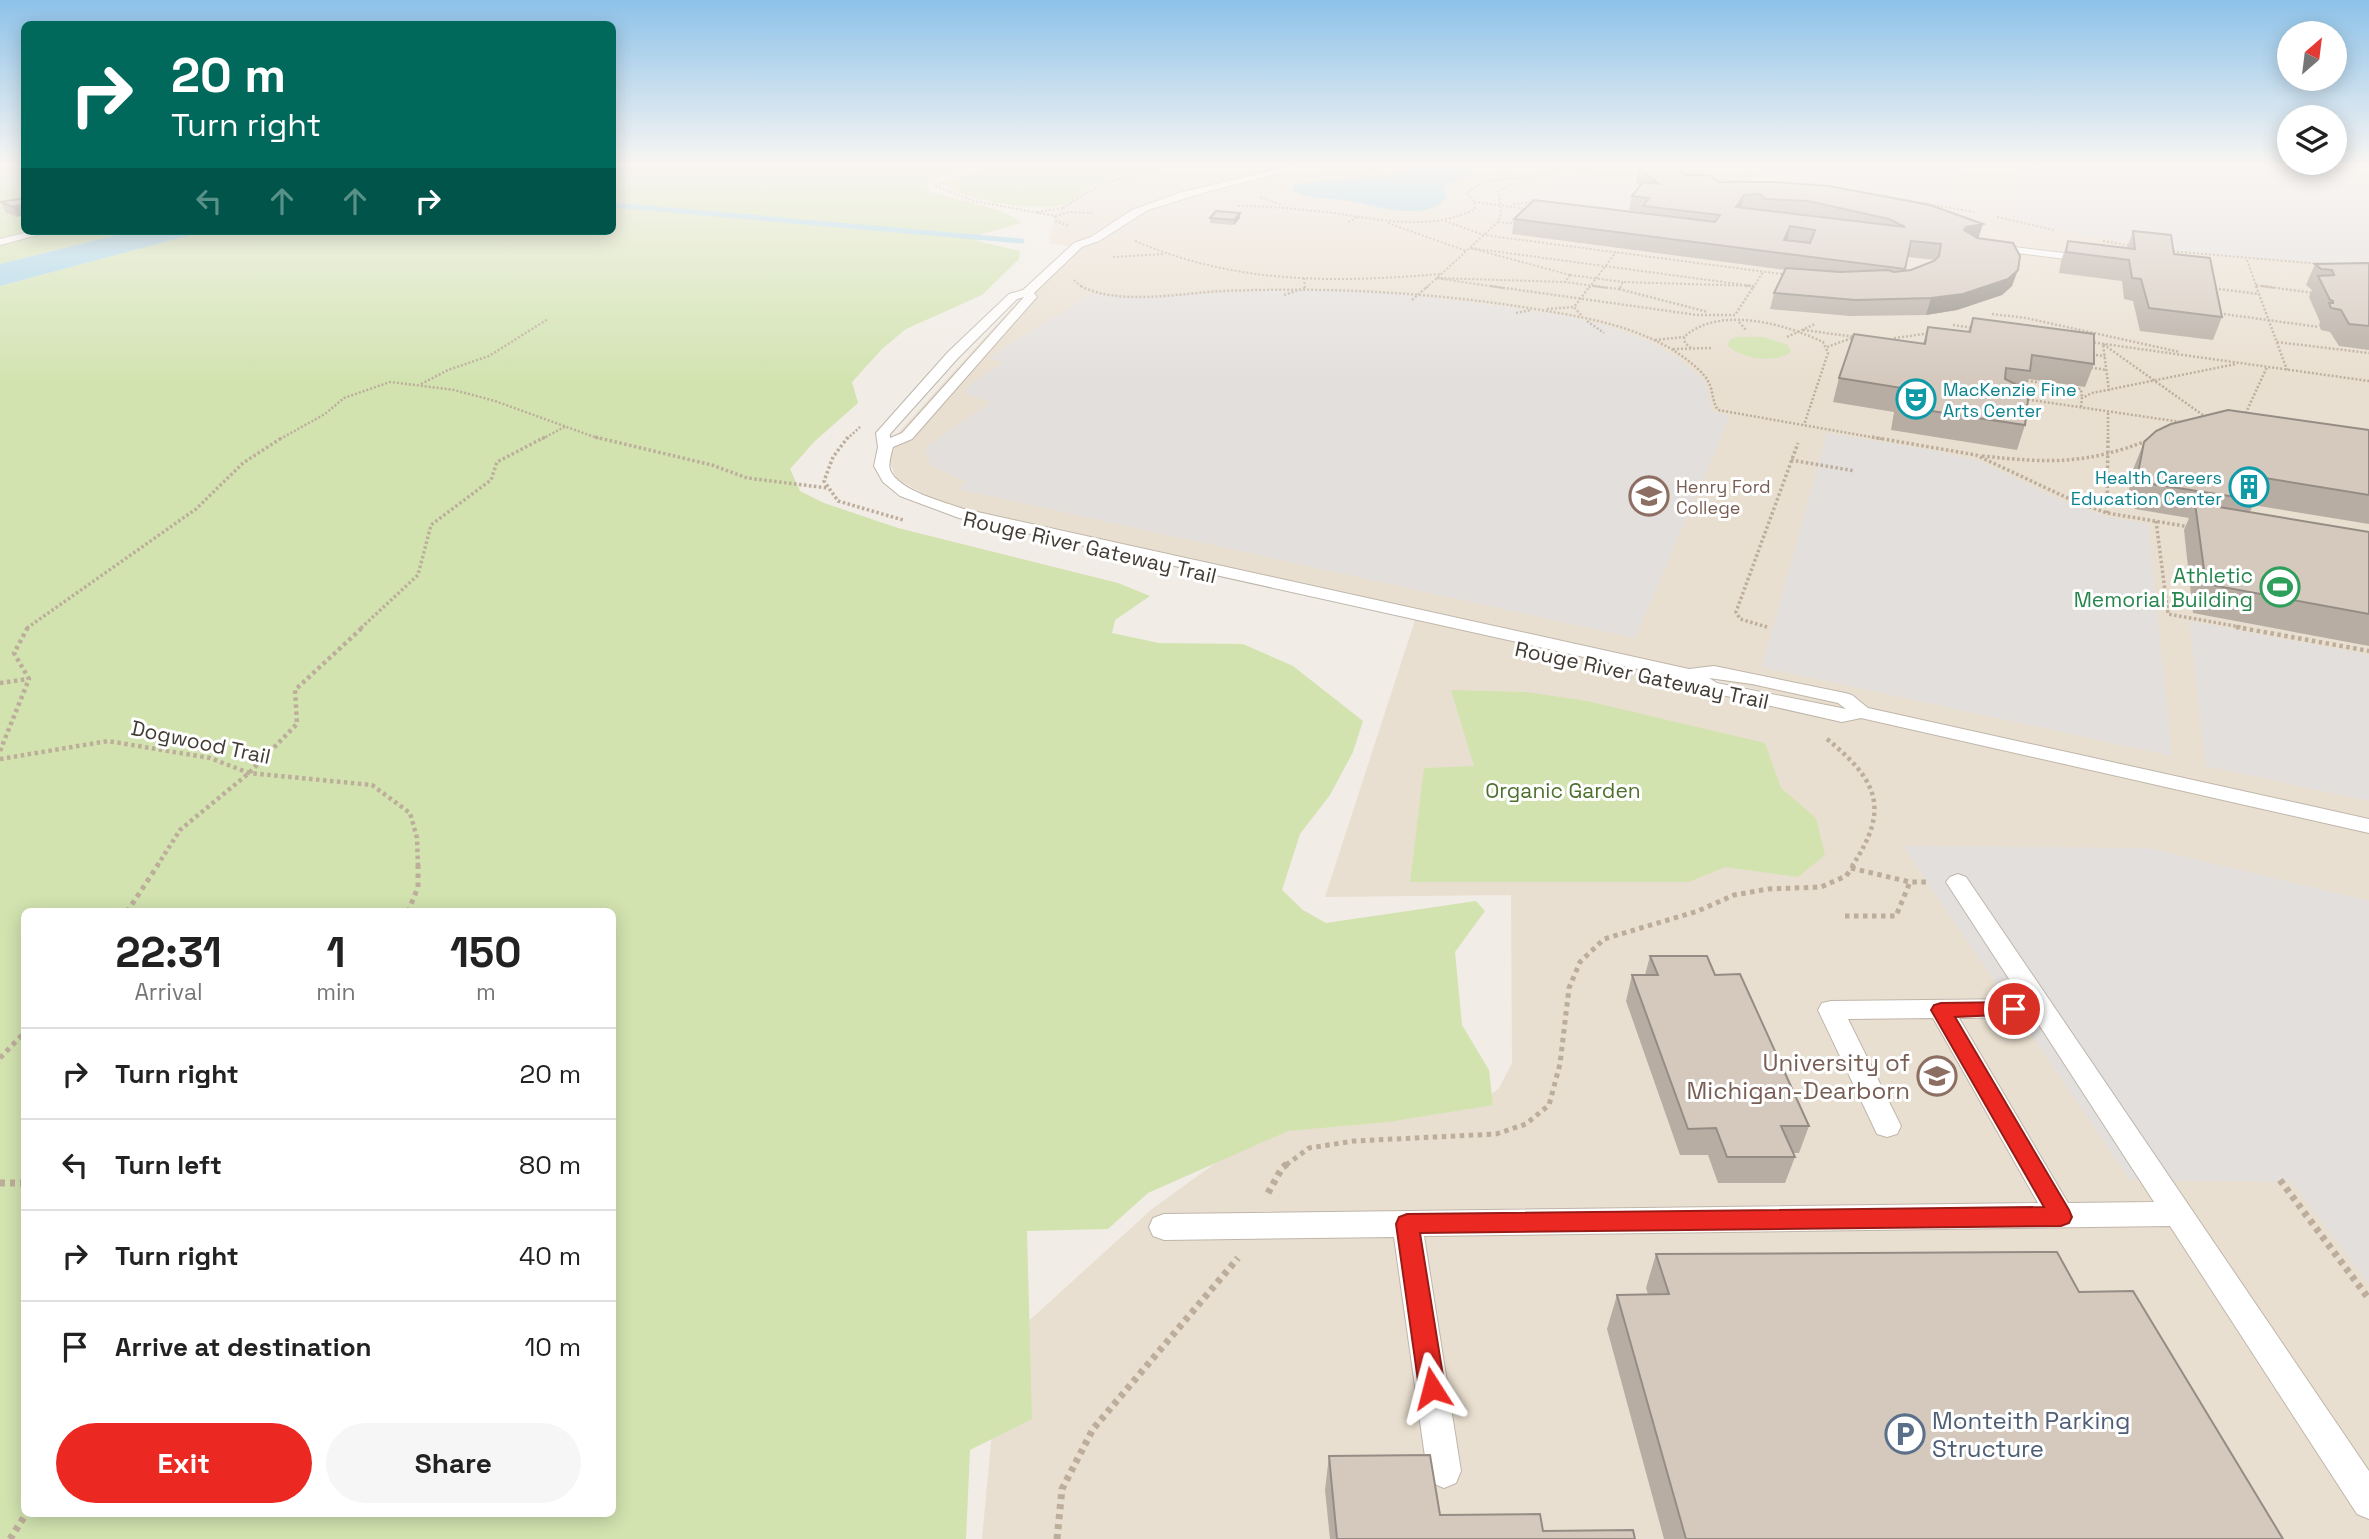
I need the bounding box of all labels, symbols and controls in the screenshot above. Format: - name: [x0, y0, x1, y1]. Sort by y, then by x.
- north arrow: [2277, 21, 2347, 91]
- map controls: [2277, 21, 2347, 175]
- text: 20 m: [171, 44, 286, 106]
- icon: right: [56, 49, 147, 140]
- text: Turn right: [171, 105, 321, 145]
- button: layers: [2277, 105, 2347, 175]
- icon: left: [190, 182, 228, 220]
- icon: ahead: [263, 182, 301, 220]
- icon: ahead: [336, 182, 374, 220]
- icon: right: [409, 182, 447, 220]
- theatre icon: MacKenzie Fine Arts Center: [1895, 378, 1937, 420]
- place label: MacKenzie Fine Arts Center: [1943, 378, 2077, 422]
- place label: Health Careers Education Center: [2071, 466, 2222, 510]
- building icon: Health Careers Education Center: [2228, 466, 2270, 508]
- school or university icon: Henry Ford College: [1628, 475, 1670, 517]
- place label: Henry Ford College: [1676, 475, 1771, 519]
- street label: Rouge River Gateway Trail: [961, 505, 1219, 589]
- place label: Athletic Memorial Building: [2074, 562, 2253, 613]
- sports icon: Athletic Memorial Building: [2259, 566, 2301, 608]
- street label: Rouge River Gateway Trail: [1513, 635, 1771, 715]
- street label: Dogwood Trail: [129, 714, 273, 770]
- park label: Organic Garden: [1485, 777, 1641, 804]
- text: 22:31: [115, 926, 222, 979]
- text: 1: [326, 926, 345, 979]
- text: 150: [450, 926, 522, 979]
- text: Arrival: [134, 977, 203, 1007]
- text: min: [316, 977, 356, 1007]
- text: m: [476, 977, 496, 1007]
- pin: [1984, 979, 2044, 1039]
- icon: arrive: [1995, 990, 2033, 1028]
- place label: University of Michigan-Dearborn: [1687, 1047, 1910, 1106]
- icon: right: [56, 1055, 94, 1093]
- school or university icon: University of Michigan-Dearborn: [1916, 1055, 1958, 1097]
- text: Turn right: [115, 1057, 239, 1091]
- text: 20 m: [520, 1057, 581, 1091]
- icon: left: [56, 1146, 94, 1184]
- text: Turn left: [115, 1148, 222, 1182]
- text: 80 m: [519, 1148, 581, 1182]
- icon: right: [56, 1237, 94, 1275]
- text: Turn right: [115, 1239, 239, 1273]
- text: 40 m: [519, 1239, 581, 1273]
- icon: arrive: [56, 1328, 94, 1366]
- text: Arrive at destination: [115, 1330, 372, 1364]
- text: 10 m: [524, 1330, 581, 1364]
- position arrow: [1395, 1351, 1469, 1425]
- place label: Monteith Parking Structure: [1932, 1405, 2131, 1464]
- parking icon: Monteith Parking Structure: [1884, 1413, 1926, 1455]
- button: Exit: [56, 1423, 312, 1503]
- button: Share: [326, 1423, 581, 1503]

